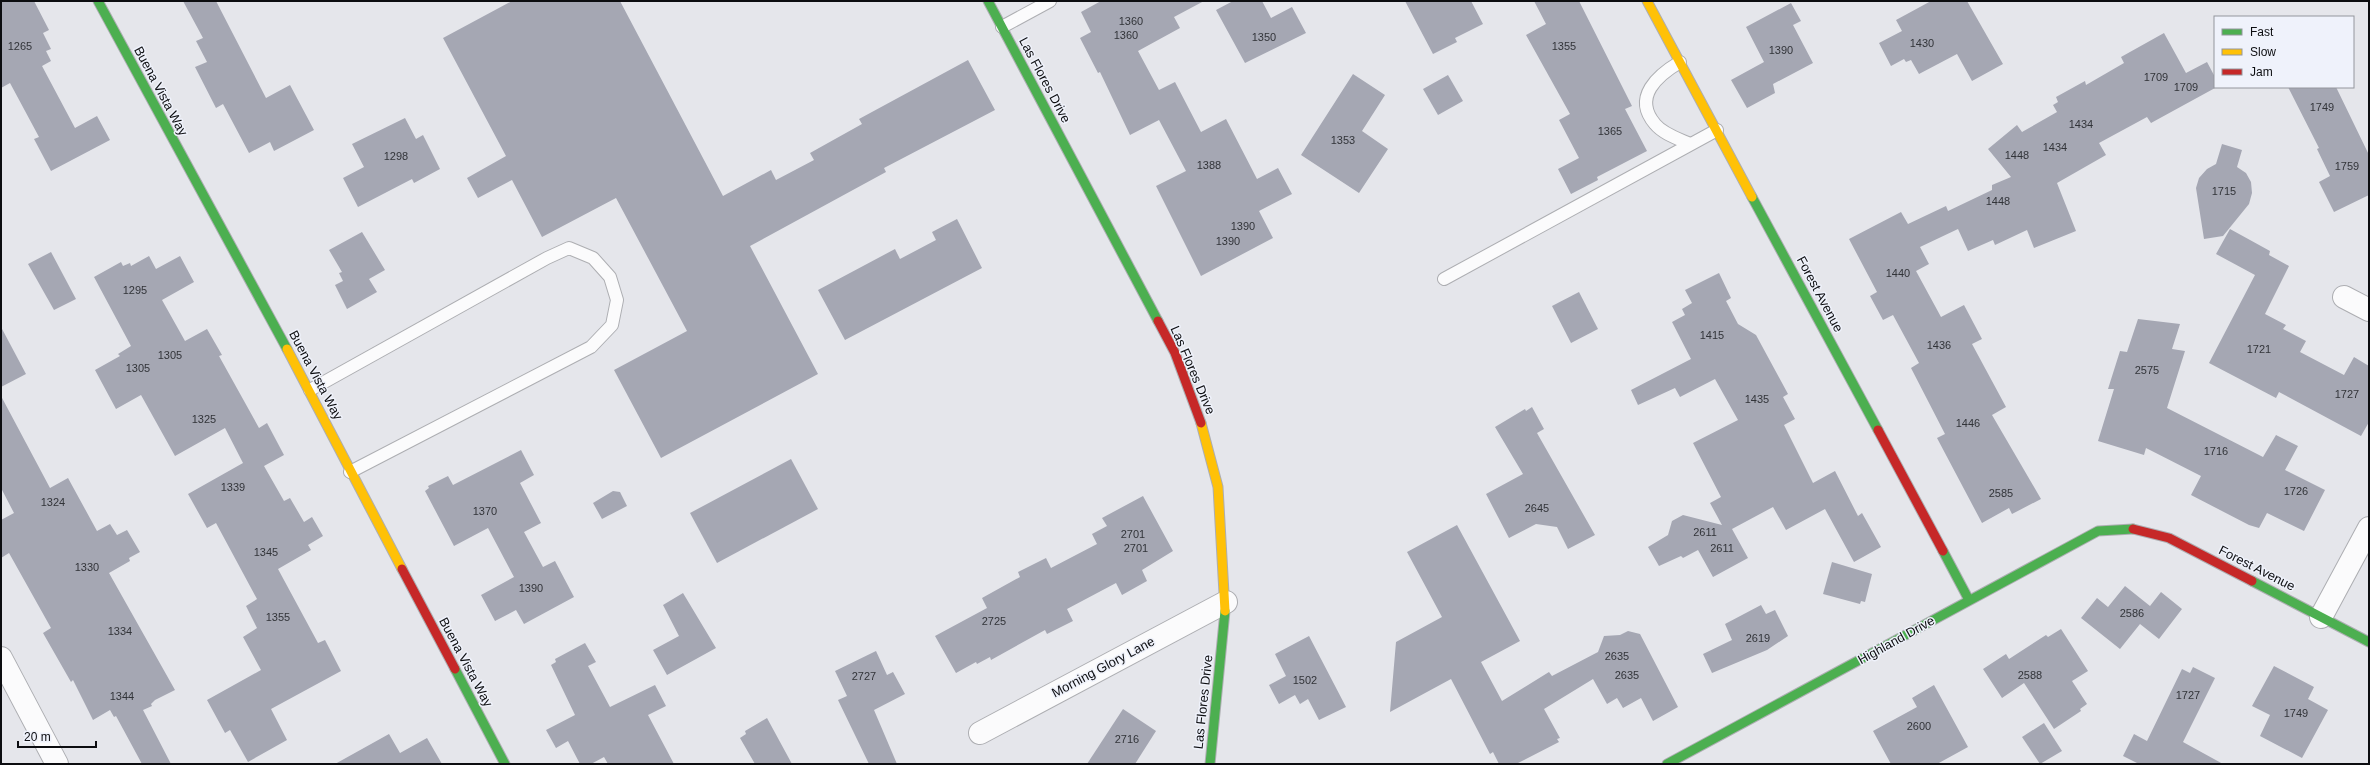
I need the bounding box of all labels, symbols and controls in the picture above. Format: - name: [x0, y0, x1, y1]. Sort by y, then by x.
- house number: 1360: [1119, 15, 1143, 27]
- legend: [2214, 16, 2354, 88]
- text: Fast: [2250, 25, 2274, 39]
- house number: 1360: [1114, 29, 1138, 41]
- house number: 1350: [1252, 31, 1276, 43]
- street label: Las Flores Drive: [1016, 35, 1074, 125]
- house number: 1430: [1910, 37, 1934, 49]
- house number: 1265: [8, 40, 32, 52]
- house number: 1355: [1552, 40, 1576, 52]
- street label: Buena Vista Way: [131, 44, 191, 139]
- house number: 1390: [1769, 44, 1793, 56]
- text: Slow: [2250, 45, 2276, 59]
- text: Jam: [2250, 65, 2273, 79]
- house number: 1709: [2144, 71, 2168, 83]
- house number: 1709: [2174, 81, 2198, 93]
- house number: 1749: [2310, 101, 2334, 113]
- house number: 1434: [2069, 118, 2093, 130]
- house number: 1365: [1598, 125, 1622, 137]
- house number: 1353: [1331, 134, 1355, 146]
- house number: 1434: [2043, 141, 2067, 153]
- house number: 1448: [2005, 149, 2029, 161]
- house number: 1298: [384, 150, 408, 162]
- house number: 1388: [1197, 159, 1221, 171]
- house number: 1759: [2335, 160, 2359, 172]
- house number: 1715: [2212, 185, 2236, 197]
- house number: 1448: [1986, 195, 2010, 207]
- house number: 1390: [1231, 220, 1255, 232]
- house number: 1390: [1216, 235, 1240, 247]
- street label: Forest Avenue: [1794, 254, 1846, 334]
- house number: 1440: [1886, 267, 1910, 279]
- house number: 1295: [123, 284, 147, 296]
- street label: Las Flores Drive: [1168, 324, 1218, 416]
- street label: Buena Vista Way: [286, 328, 346, 423]
- house number: 1415: [1700, 329, 1724, 341]
- house number: 1436: [1927, 339, 1951, 351]
- house number: 1721: [2247, 343, 2271, 355]
- house number: 1305: [158, 349, 182, 361]
- house number: 1305: [126, 362, 150, 374]
- house number: 2575: [2135, 364, 2159, 376]
- house number: 1727: [2335, 388, 2359, 400]
- house number: 1435: [1745, 393, 1769, 405]
- house number: 1325: [192, 413, 216, 425]
- house number: 1446: [1956, 417, 1980, 429]
- house number: 1716: [2204, 445, 2228, 457]
- house number: 1339: [221, 481, 245, 493]
- house number: 1726: [2284, 485, 2308, 497]
- house number: 2585: [1989, 487, 2013, 499]
- house number: 1324: [41, 496, 65, 508]
- house number: 2645: [1525, 502, 1549, 514]
- house number: 1370: [473, 505, 497, 517]
- house number: 2611: [1693, 526, 1717, 538]
- house number: 2701: [1121, 528, 1145, 540]
- house number: 2701: [1124, 542, 1148, 554]
- house number: 2611: [1710, 542, 1734, 554]
- street label: Forest Avenue: [2216, 542, 2298, 594]
- house number: 1345: [254, 546, 278, 558]
- house number: 1330: [75, 561, 99, 573]
- house number: 1390: [519, 582, 543, 594]
- house number: 2586: [2120, 607, 2144, 619]
- house number: 1355: [266, 611, 290, 623]
- street label: Highland Drive: [1855, 613, 1937, 667]
- street label: Buena Vista Way: [436, 615, 496, 710]
- house number: 2725: [982, 615, 1006, 627]
- house number: 1334: [108, 625, 132, 637]
- house number: 2619: [1746, 632, 1770, 644]
- street label: Morning Glory Lane: [1049, 634, 1157, 700]
- house number: 2635: [1605, 650, 1629, 662]
- street label: Las Flores Drive: [1191, 654, 1215, 750]
- house number: 2635: [1615, 669, 1639, 681]
- house number: 2588: [2018, 669, 2042, 681]
- house number: 2727: [852, 670, 876, 682]
- house number: 1502: [1293, 674, 1317, 686]
- house number: 1727: [2176, 689, 2200, 701]
- house number: 1344: [110, 690, 134, 702]
- house number: 1749: [2284, 707, 2308, 719]
- house number: 2600: [1907, 720, 1931, 732]
- scale bar: [18, 723, 96, 749]
- text: 20 m: [24, 730, 51, 744]
- house number: 2716: [1115, 733, 1139, 745]

